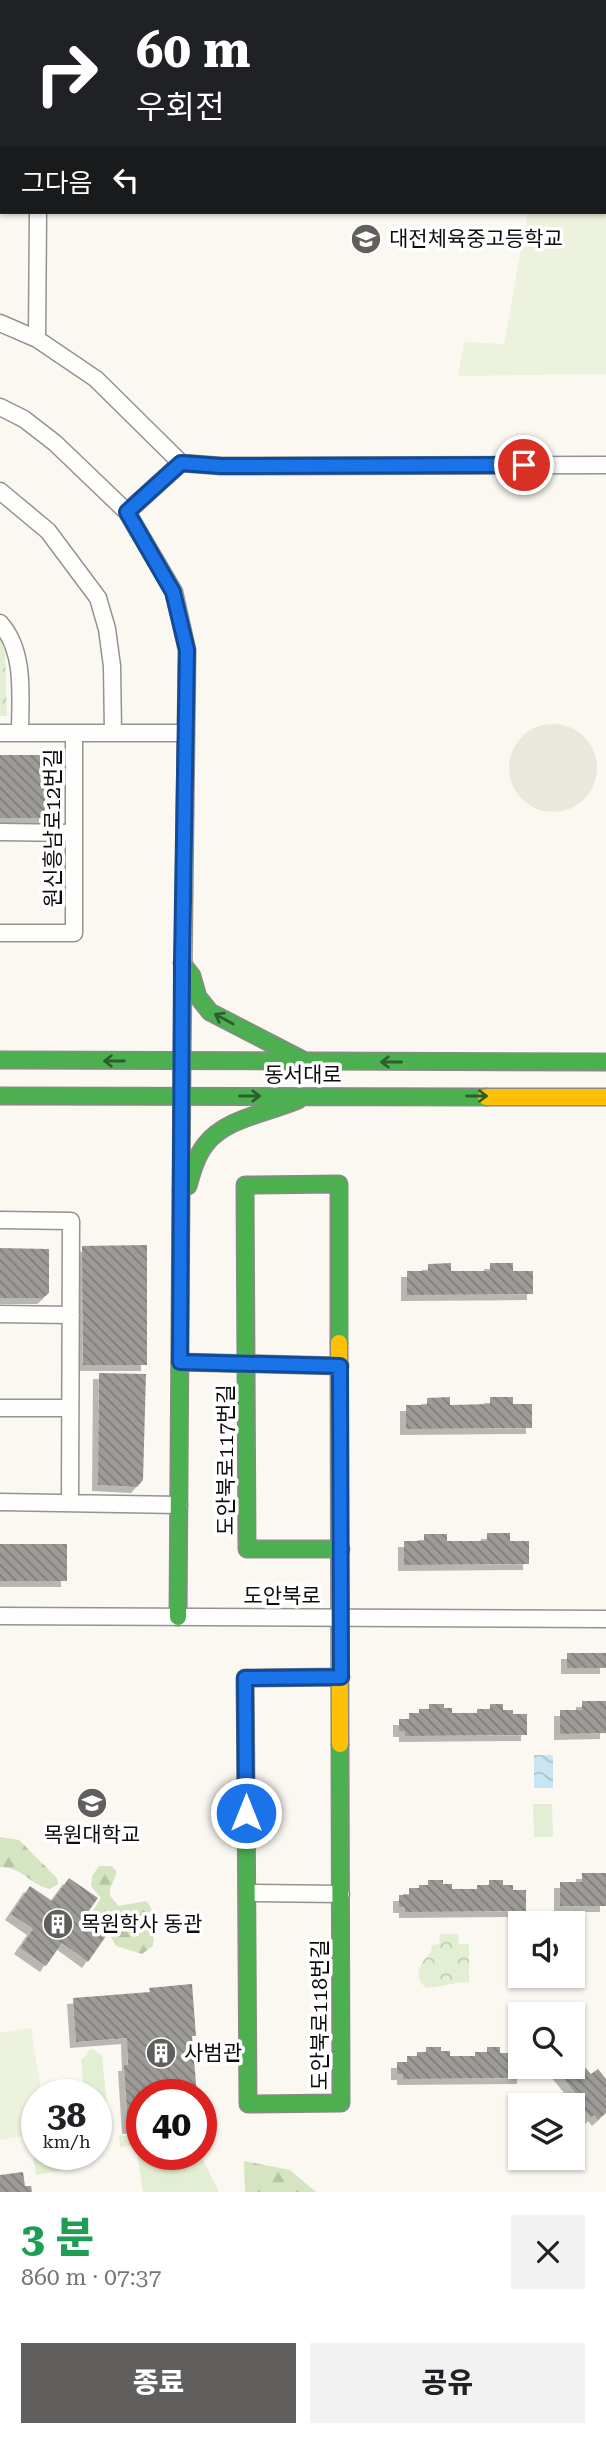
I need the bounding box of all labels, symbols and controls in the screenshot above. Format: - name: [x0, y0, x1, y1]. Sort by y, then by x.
- text: 60 m: [136, 22, 251, 79]
- icon: right: [21, 28, 112, 119]
- text: 우회전: [136, 88, 224, 126]
- icon: left: [107, 161, 145, 199]
- text: 그다음: [21, 168, 93, 198]
- school or university icon: 대전체육중고등학교: [349, 222, 383, 256]
- place label: 대전체육중고등학교: [389, 227, 563, 251]
- pin: [494, 435, 554, 495]
- icon: arrive: [505, 446, 543, 484]
- street label: 원신흥남로12번길: [41, 749, 65, 907]
- one-way arrow: [214, 1012, 234, 1026]
- one-way arrow: [102, 1054, 125, 1068]
- one-way arrow: [380, 1055, 403, 1069]
- street label: 동서대로: [264, 1063, 342, 1087]
- one-way arrow: [465, 1089, 488, 1103]
- one-way arrow: [238, 1090, 261, 1103]
- street label: 도안북로117번길: [214, 1384, 238, 1536]
- street label: 도안북로: [243, 1584, 321, 1608]
- position arrow: [209, 1776, 283, 1850]
- school or university icon: 목원대학교: [75, 1786, 109, 1820]
- place label: 목원대학교: [44, 1823, 140, 1847]
- building icon: 목원학사 동관: [41, 1907, 75, 1941]
- map controls: [508, 1911, 585, 2170]
- button: sound: [508, 1911, 585, 1988]
- place label: 목원학사 동관: [81, 1912, 202, 1936]
- street label: 도안북로118번길: [308, 1939, 332, 2091]
- button: search: [508, 2002, 585, 2079]
- building icon: 사범관: [144, 2036, 178, 2070]
- place label: 사범관: [184, 2041, 242, 2065]
- speed limit sign: 40: [126, 2079, 217, 2170]
- button: layers: [508, 2093, 585, 2170]
- text: 38: [47, 2095, 86, 2136]
- text: km/h: [42, 2131, 91, 2152]
- text: 3 분: [21, 2213, 94, 2262]
- button: close: [511, 2215, 585, 2289]
- text: 860 m · 07:37: [21, 2264, 161, 2291]
- button: 종료: [21, 2343, 296, 2423]
- button: 공유: [310, 2343, 585, 2423]

